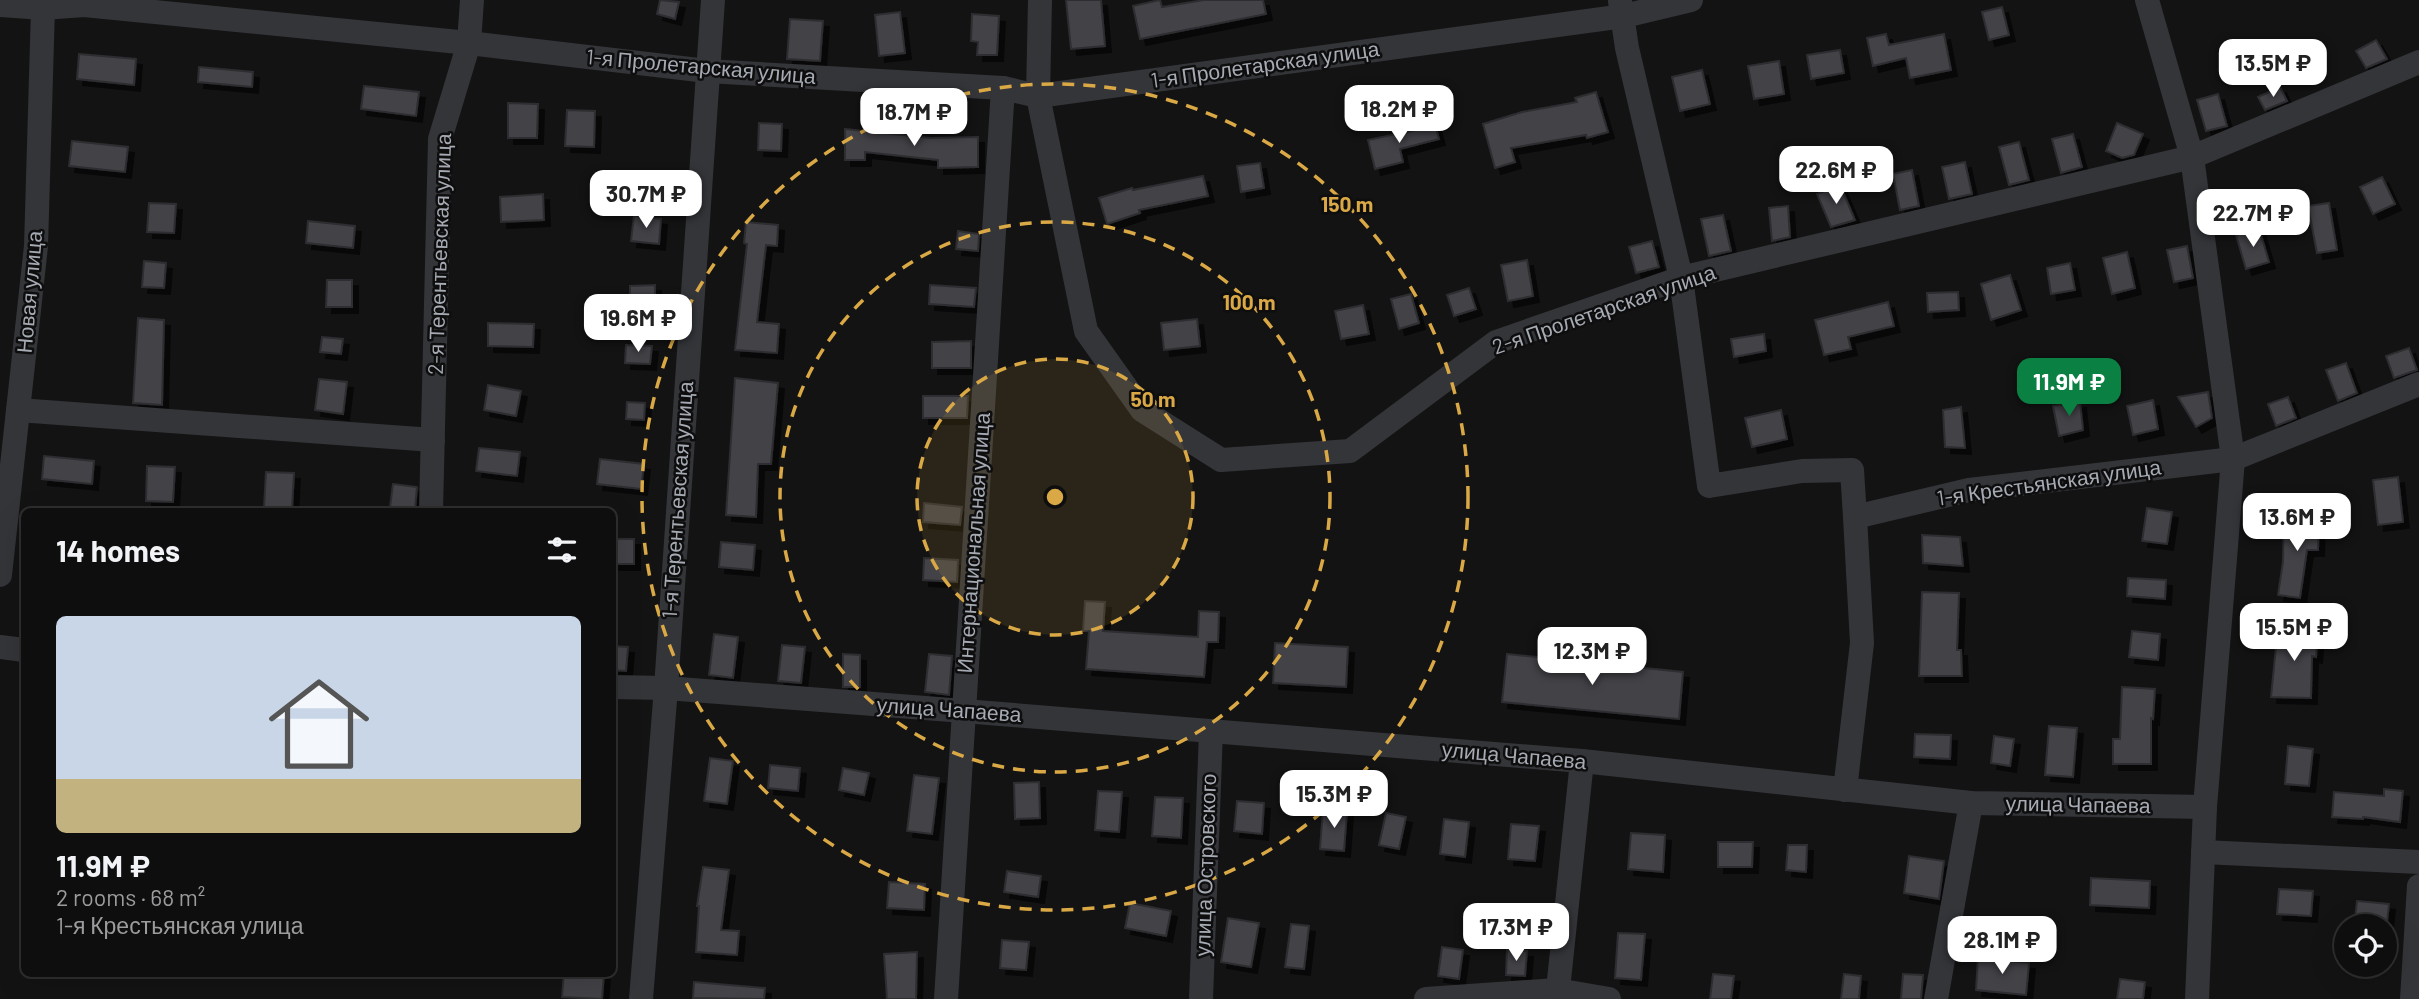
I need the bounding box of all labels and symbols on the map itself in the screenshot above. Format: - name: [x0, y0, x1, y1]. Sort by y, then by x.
- street label: 1-я Пролетарская улица: [1149, 35, 1381, 92]
- pin: 13.5M ₽: [2208, 40, 2338, 99]
- street label: 1-я Пролетарская улица: [585, 43, 817, 88]
- pin: 18.2M ₽: [1334, 86, 1464, 145]
- pin: 18.7M ₽: [849, 88, 979, 148]
- street label: 2-я Терентьевская улица: [422, 132, 455, 375]
- pin: 22.6M ₽: [1771, 146, 1901, 206]
- pin: 30.7M ₽: [581, 170, 711, 230]
- pin: 22.7M ₽: [2188, 190, 2318, 249]
- text: 150 m: [1321, 191, 1373, 216]
- street label: Новая улица: [11, 229, 46, 354]
- street label: 2-я Пролетарская улица: [1489, 259, 1719, 359]
- text: 100 m: [1222, 289, 1276, 314]
- pin: 19.6M ₽: [573, 294, 703, 354]
- pin: 11.9M ₽: [2004, 358, 2134, 418]
- street label: 1-я Терентьевская улица: [656, 380, 697, 619]
- text: 50 m: [1130, 386, 1176, 411]
- street label: Интернациональная улица: [951, 411, 994, 674]
- street label: 1-я Крестьянская улица: [1935, 453, 2163, 510]
- centre of rings: [1043, 485, 1067, 509]
- pin: 13.6M ₽: [2232, 494, 2362, 553]
- pin: 15.5M ₽: [2229, 604, 2359, 663]
- pin: 12.3M ₽: [1527, 628, 1657, 687]
- street label: улица Чапаева: [876, 691, 1023, 726]
- street label: улица Чапаева: [1441, 736, 1588, 773]
- pin: 15.3M ₽: [1269, 770, 1399, 830]
- street label: улица Островского: [1189, 773, 1220, 957]
- street label: улица Чапаева: [2005, 790, 2151, 817]
- pin: 17.3M ₽: [1451, 904, 1581, 963]
- pin: 28.1M ₽: [1937, 916, 2067, 976]

